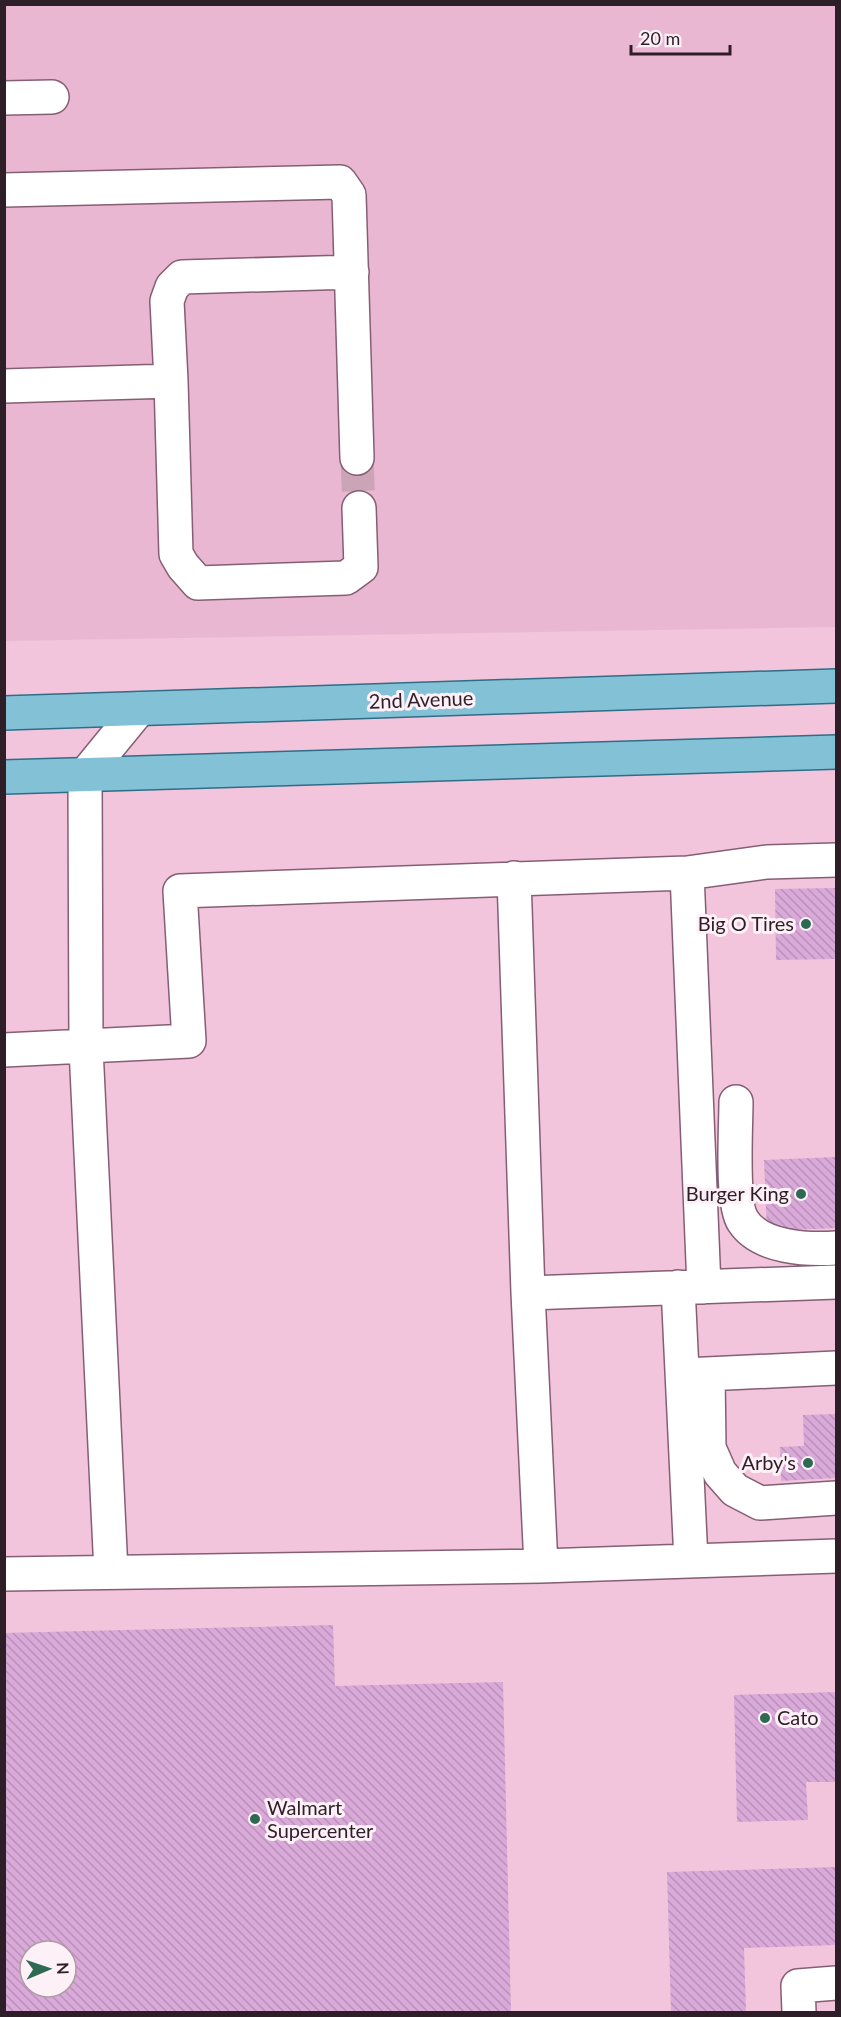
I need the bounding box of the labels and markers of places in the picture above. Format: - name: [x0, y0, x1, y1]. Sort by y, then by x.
- place label: Big O Tires: [698, 911, 794, 935]
- marker: Big O Tires: [799, 917, 813, 931]
- place label: Burger King: [686, 1181, 789, 1205]
- marker: Burger King: [794, 1187, 808, 1201]
- place label: Arby's: [741, 1450, 796, 1474]
- marker: Arby's: [801, 1456, 815, 1470]
- place label: Cato: [777, 1705, 819, 1729]
- marker: Cato: [758, 1711, 772, 1725]
- place label: Walmart Supercenter: [267, 1795, 374, 1842]
- marker: Walmart Supercenter: [248, 1812, 262, 1826]

